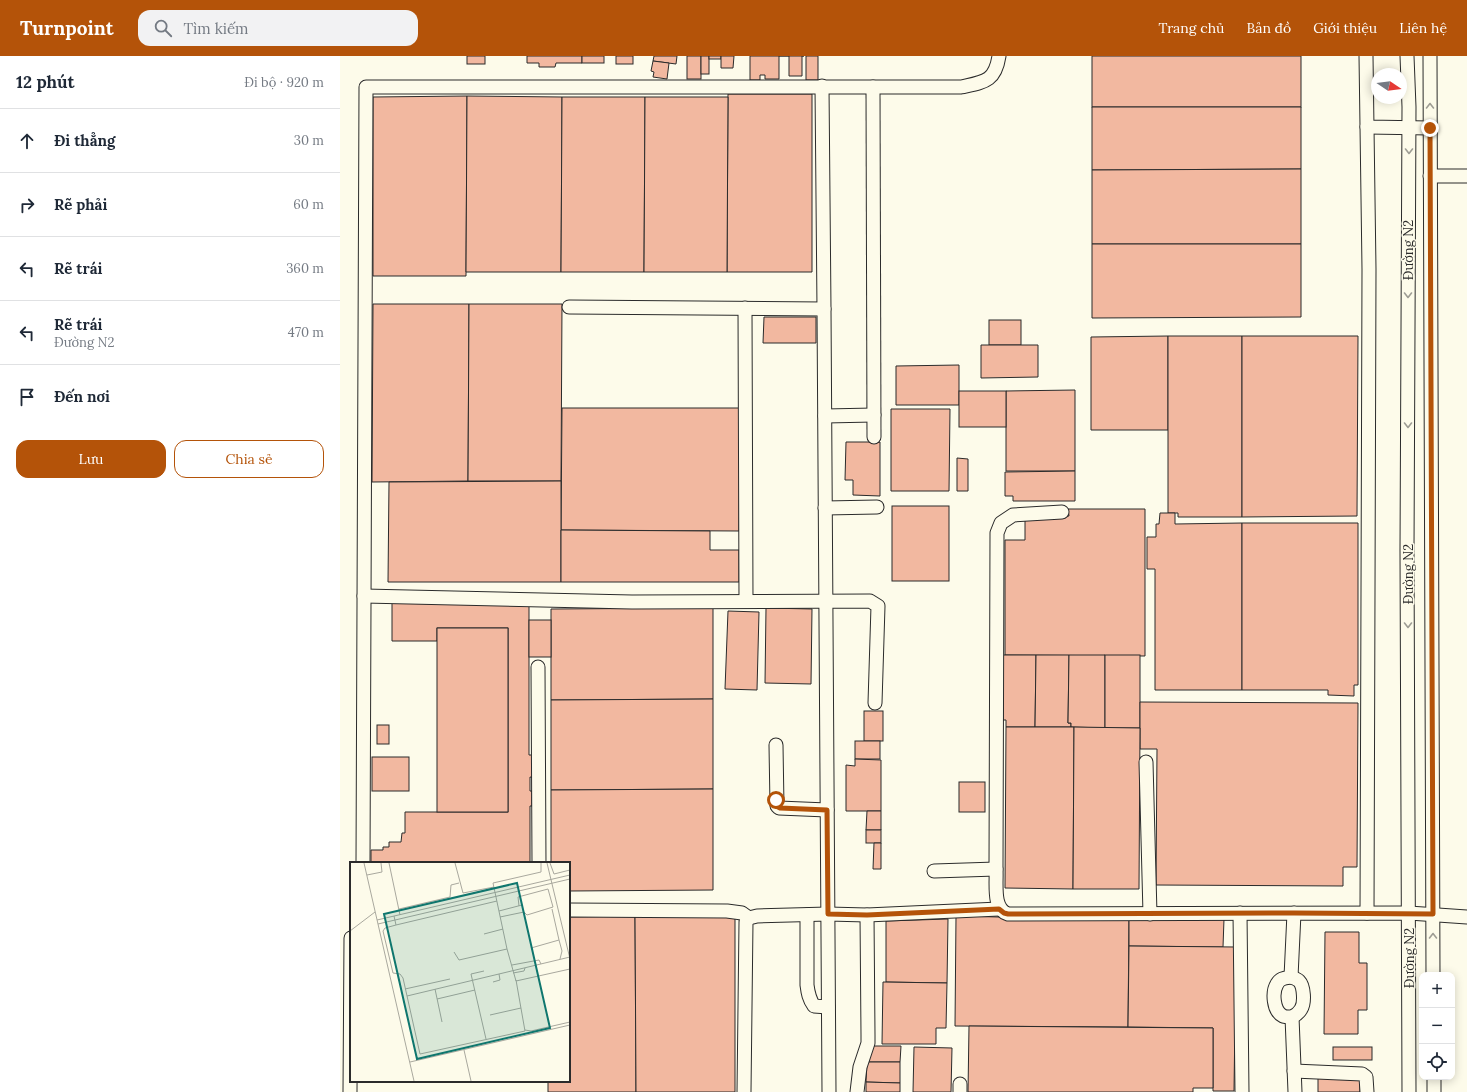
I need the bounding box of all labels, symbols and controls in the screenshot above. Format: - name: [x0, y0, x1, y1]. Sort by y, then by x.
- search box: [138, 10, 418, 46]
- text: Turnpoint: [20, 16, 114, 40]
- icon: search: [152, 17, 174, 39]
- text: Tìm kiếm: [184, 19, 248, 38]
- text: Trang chủ: [1158, 19, 1224, 37]
- text: Bản đồ: [1246, 19, 1291, 37]
- text: Giới thiệu: [1313, 19, 1377, 37]
- text: Liên hệ: [1399, 19, 1447, 37]
- north arrow: [1371, 68, 1407, 104]
- text: 12 phút: [16, 71, 75, 93]
- text: Đi bộ · 920 m: [244, 74, 324, 91]
- one-way arrow: [1426, 103, 1434, 109]
- route end: [1421, 119, 1439, 137]
- icon: ahead: [16, 130, 38, 152]
- text: Đi thẳng: [54, 131, 115, 150]
- text: 30 m: [294, 132, 324, 149]
- one-way arrow: [1405, 148, 1413, 154]
- icon: right: [16, 194, 38, 216]
- text: Rẽ phải: [54, 195, 107, 214]
- text: 60 m: [293, 196, 324, 213]
- street label: Đường N2: [1400, 220, 1417, 280]
- icon: left: [16, 258, 38, 280]
- text: Rẽ trái: [54, 259, 102, 278]
- text: 360 m: [286, 260, 324, 277]
- one-way arrow: [1404, 292, 1412, 298]
- text: Rẽ trái: [54, 315, 102, 334]
- icon: left: [16, 322, 38, 344]
- text: 470 m: [288, 324, 324, 341]
- text: Đường N2: [54, 334, 114, 351]
- icon: arrive: [16, 386, 38, 408]
- text: Đến nơi: [54, 387, 110, 406]
- one-way arrow: [1404, 422, 1412, 428]
- button: Lưu: [16, 440, 166, 478]
- button: Chia sẻ: [174, 440, 324, 478]
- street label: Đường N2: [1400, 544, 1417, 604]
- one-way arrow: [1404, 622, 1412, 628]
- route start: [767, 791, 785, 809]
- inset map: [350, 862, 570, 1082]
- street label: Đường N2: [1401, 928, 1418, 988]
- one-way arrow: [1429, 933, 1437, 939]
- map controls: [1419, 972, 1455, 1080]
- button: +: [1419, 972, 1455, 1008]
- button: −: [1419, 1008, 1455, 1044]
- button: locate: [1419, 1044, 1455, 1080]

